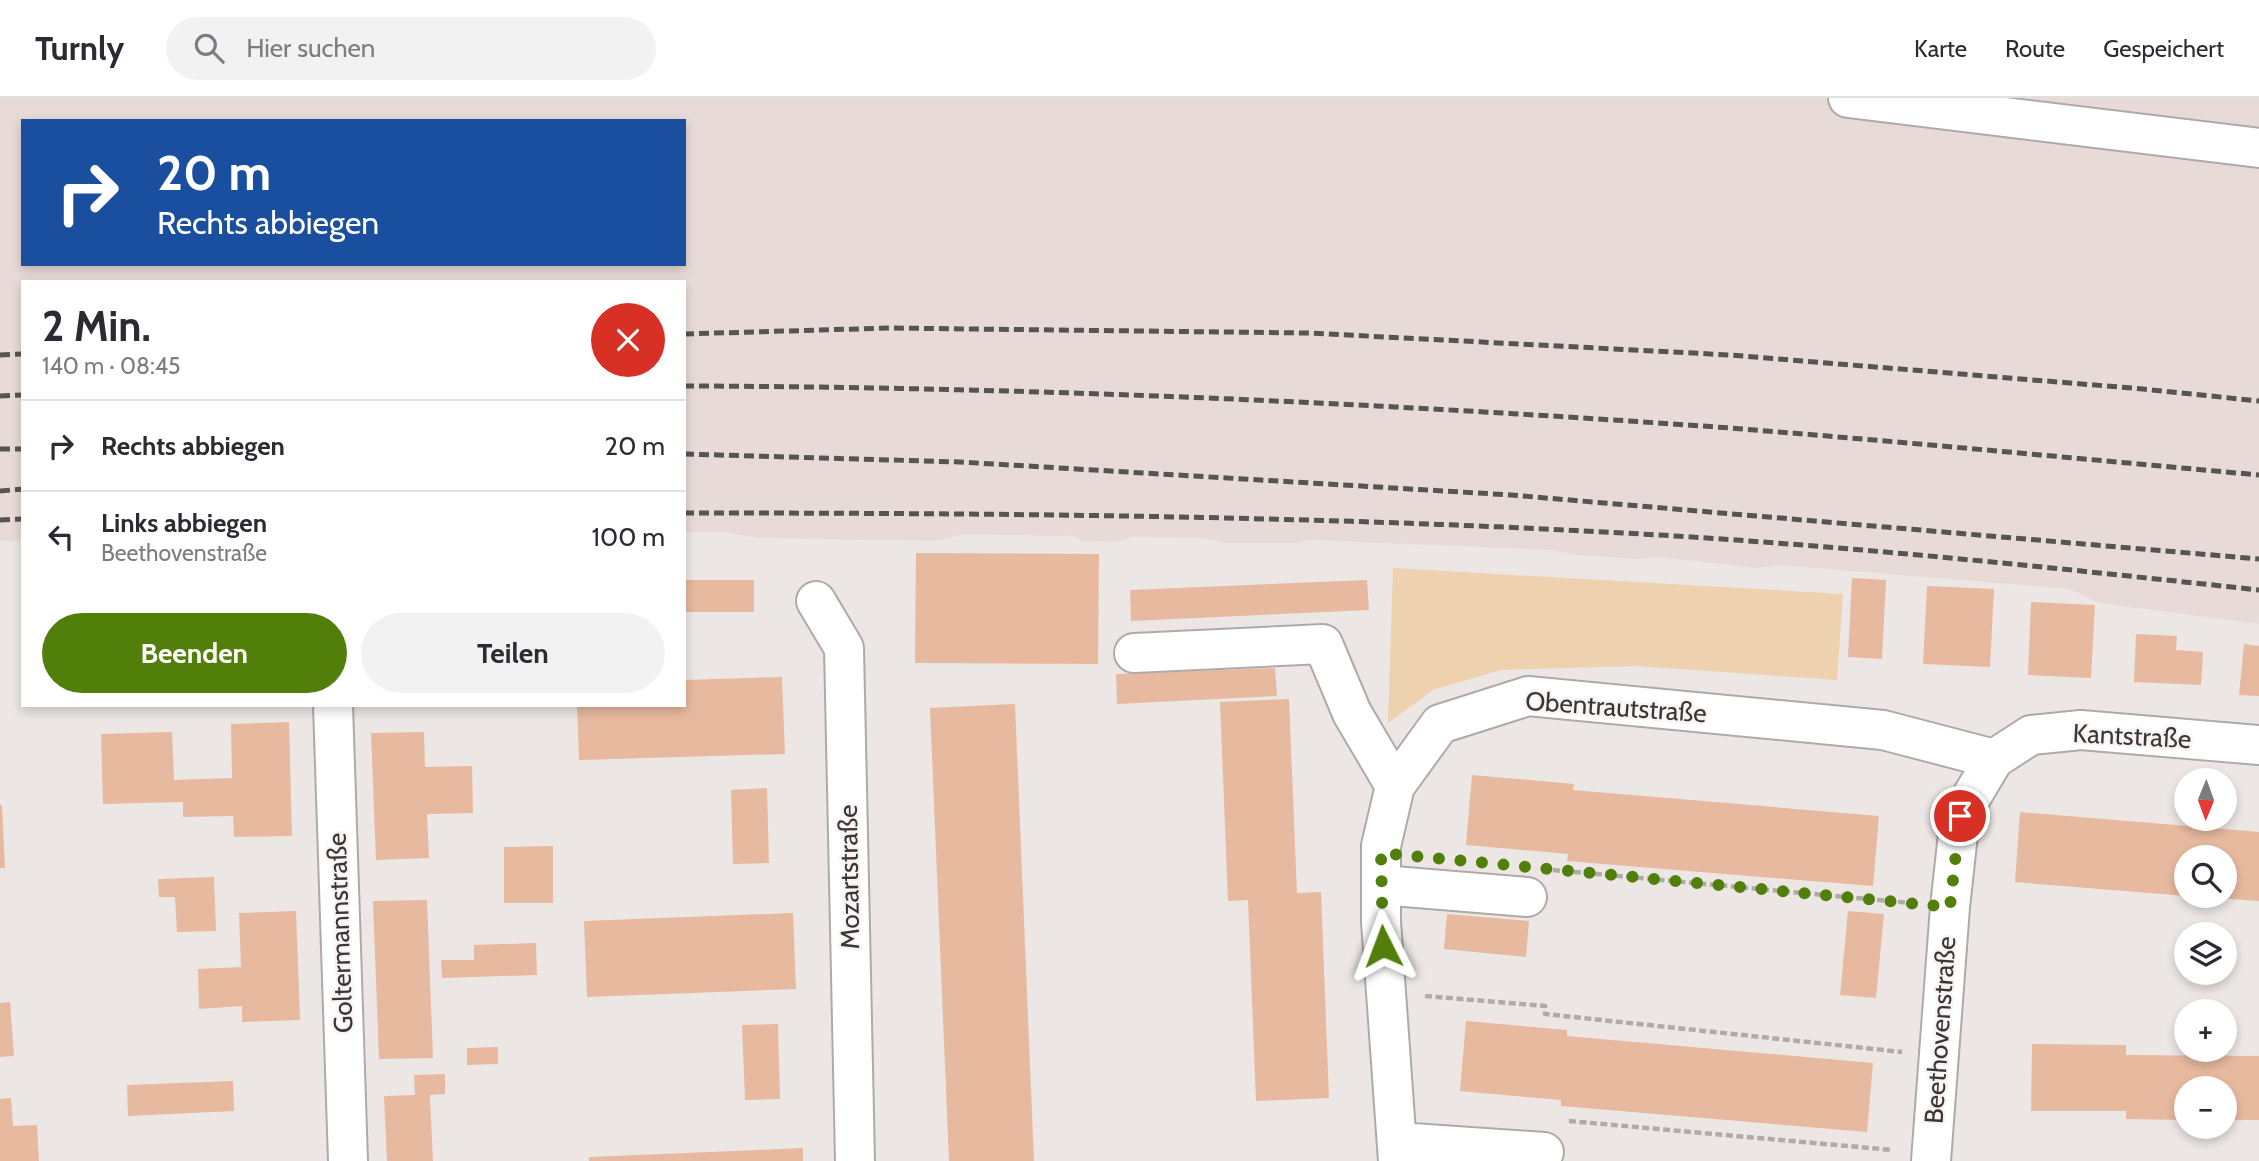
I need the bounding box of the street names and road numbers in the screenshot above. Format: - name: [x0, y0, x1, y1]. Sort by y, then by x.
- street label: Obentrautstraße: [1524, 685, 1708, 729]
- street label: Kantstraße: [2072, 717, 2192, 755]
- street label: Mozartstraße: [832, 804, 866, 950]
- street label: Goltermannstraße: [321, 832, 359, 1034]
- street label: Beethovenstraße: [1917, 935, 1963, 1125]

